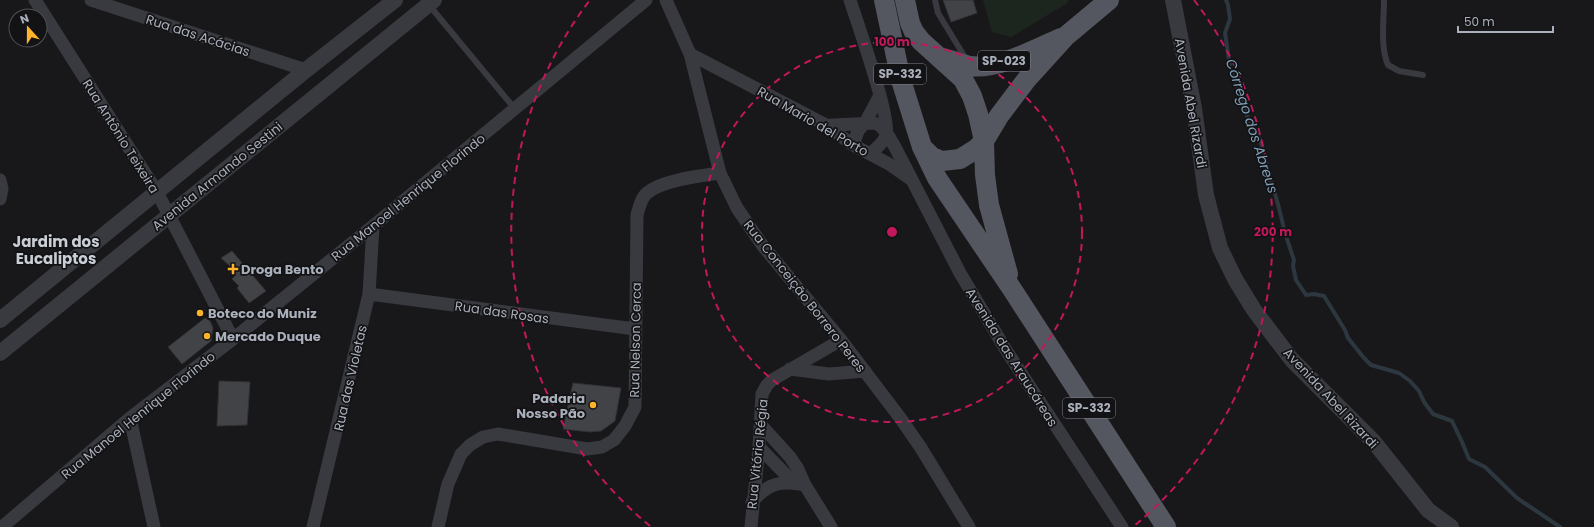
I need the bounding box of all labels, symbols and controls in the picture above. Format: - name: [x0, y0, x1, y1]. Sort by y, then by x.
- north arrow: [8, 8, 48, 48]
- scale bar: [1458, 8, 1553, 34]
- text: N: [18, 10, 31, 28]
- street label: Rua das Acácias: [143, 10, 253, 61]
- text: 50 m: [1464, 13, 1495, 30]
- text: 100 m: [874, 33, 910, 50]
- street label: Avenida Abel Rizardi: [1170, 37, 1211, 170]
- road number: SP-023: [978, 51, 1030, 71]
- water label: Córrego dos Abreus: [1221, 56, 1283, 196]
- road number: SP-332: [874, 64, 926, 84]
- street label: Rua Antônio Teixeira: [78, 76, 163, 197]
- street label: Rua Mario del Porto: [754, 82, 872, 161]
- street label: Avenida Armando Sestini: [148, 118, 287, 235]
- street label: Rua Manoel Henrique Florindo: [327, 129, 489, 266]
- street label: Rua Conceição Borrero Peres: [739, 216, 870, 377]
- text: 200 m: [1254, 223, 1292, 240]
- centre of rings: [885, 225, 899, 239]
- district label: Jardim dos Eucaliptos: [12, 231, 100, 269]
- place label: Droga Bento: [241, 260, 324, 279]
- marker: Droga Bento: [228, 264, 238, 274]
- street label: Rua Nelson Cerca: [625, 282, 646, 398]
- street label: Avenida das Araucáreas: [961, 284, 1062, 430]
- street label: Rua das Rosas: [454, 296, 550, 329]
- place label: Boteco do Muniz: [208, 304, 317, 323]
- marker: Boteco do Muniz: [195, 308, 205, 318]
- street label: Rua das Violetas: [329, 323, 372, 433]
- place label: Mercado Duque: [215, 327, 321, 346]
- marker: Mercado Duque: [202, 331, 212, 341]
- street label: Avenida Abel Rizardi: [1279, 344, 1382, 453]
- street label: Rua Manoel Henrique Florindo: [57, 347, 219, 484]
- place label: Padaria Nosso Pão: [516, 389, 585, 423]
- street label: Rua Vitória Régia: [742, 398, 773, 510]
- road number: SP-332: [1063, 398, 1115, 418]
- marker: Padaria Nosso Pão: [588, 400, 598, 410]

